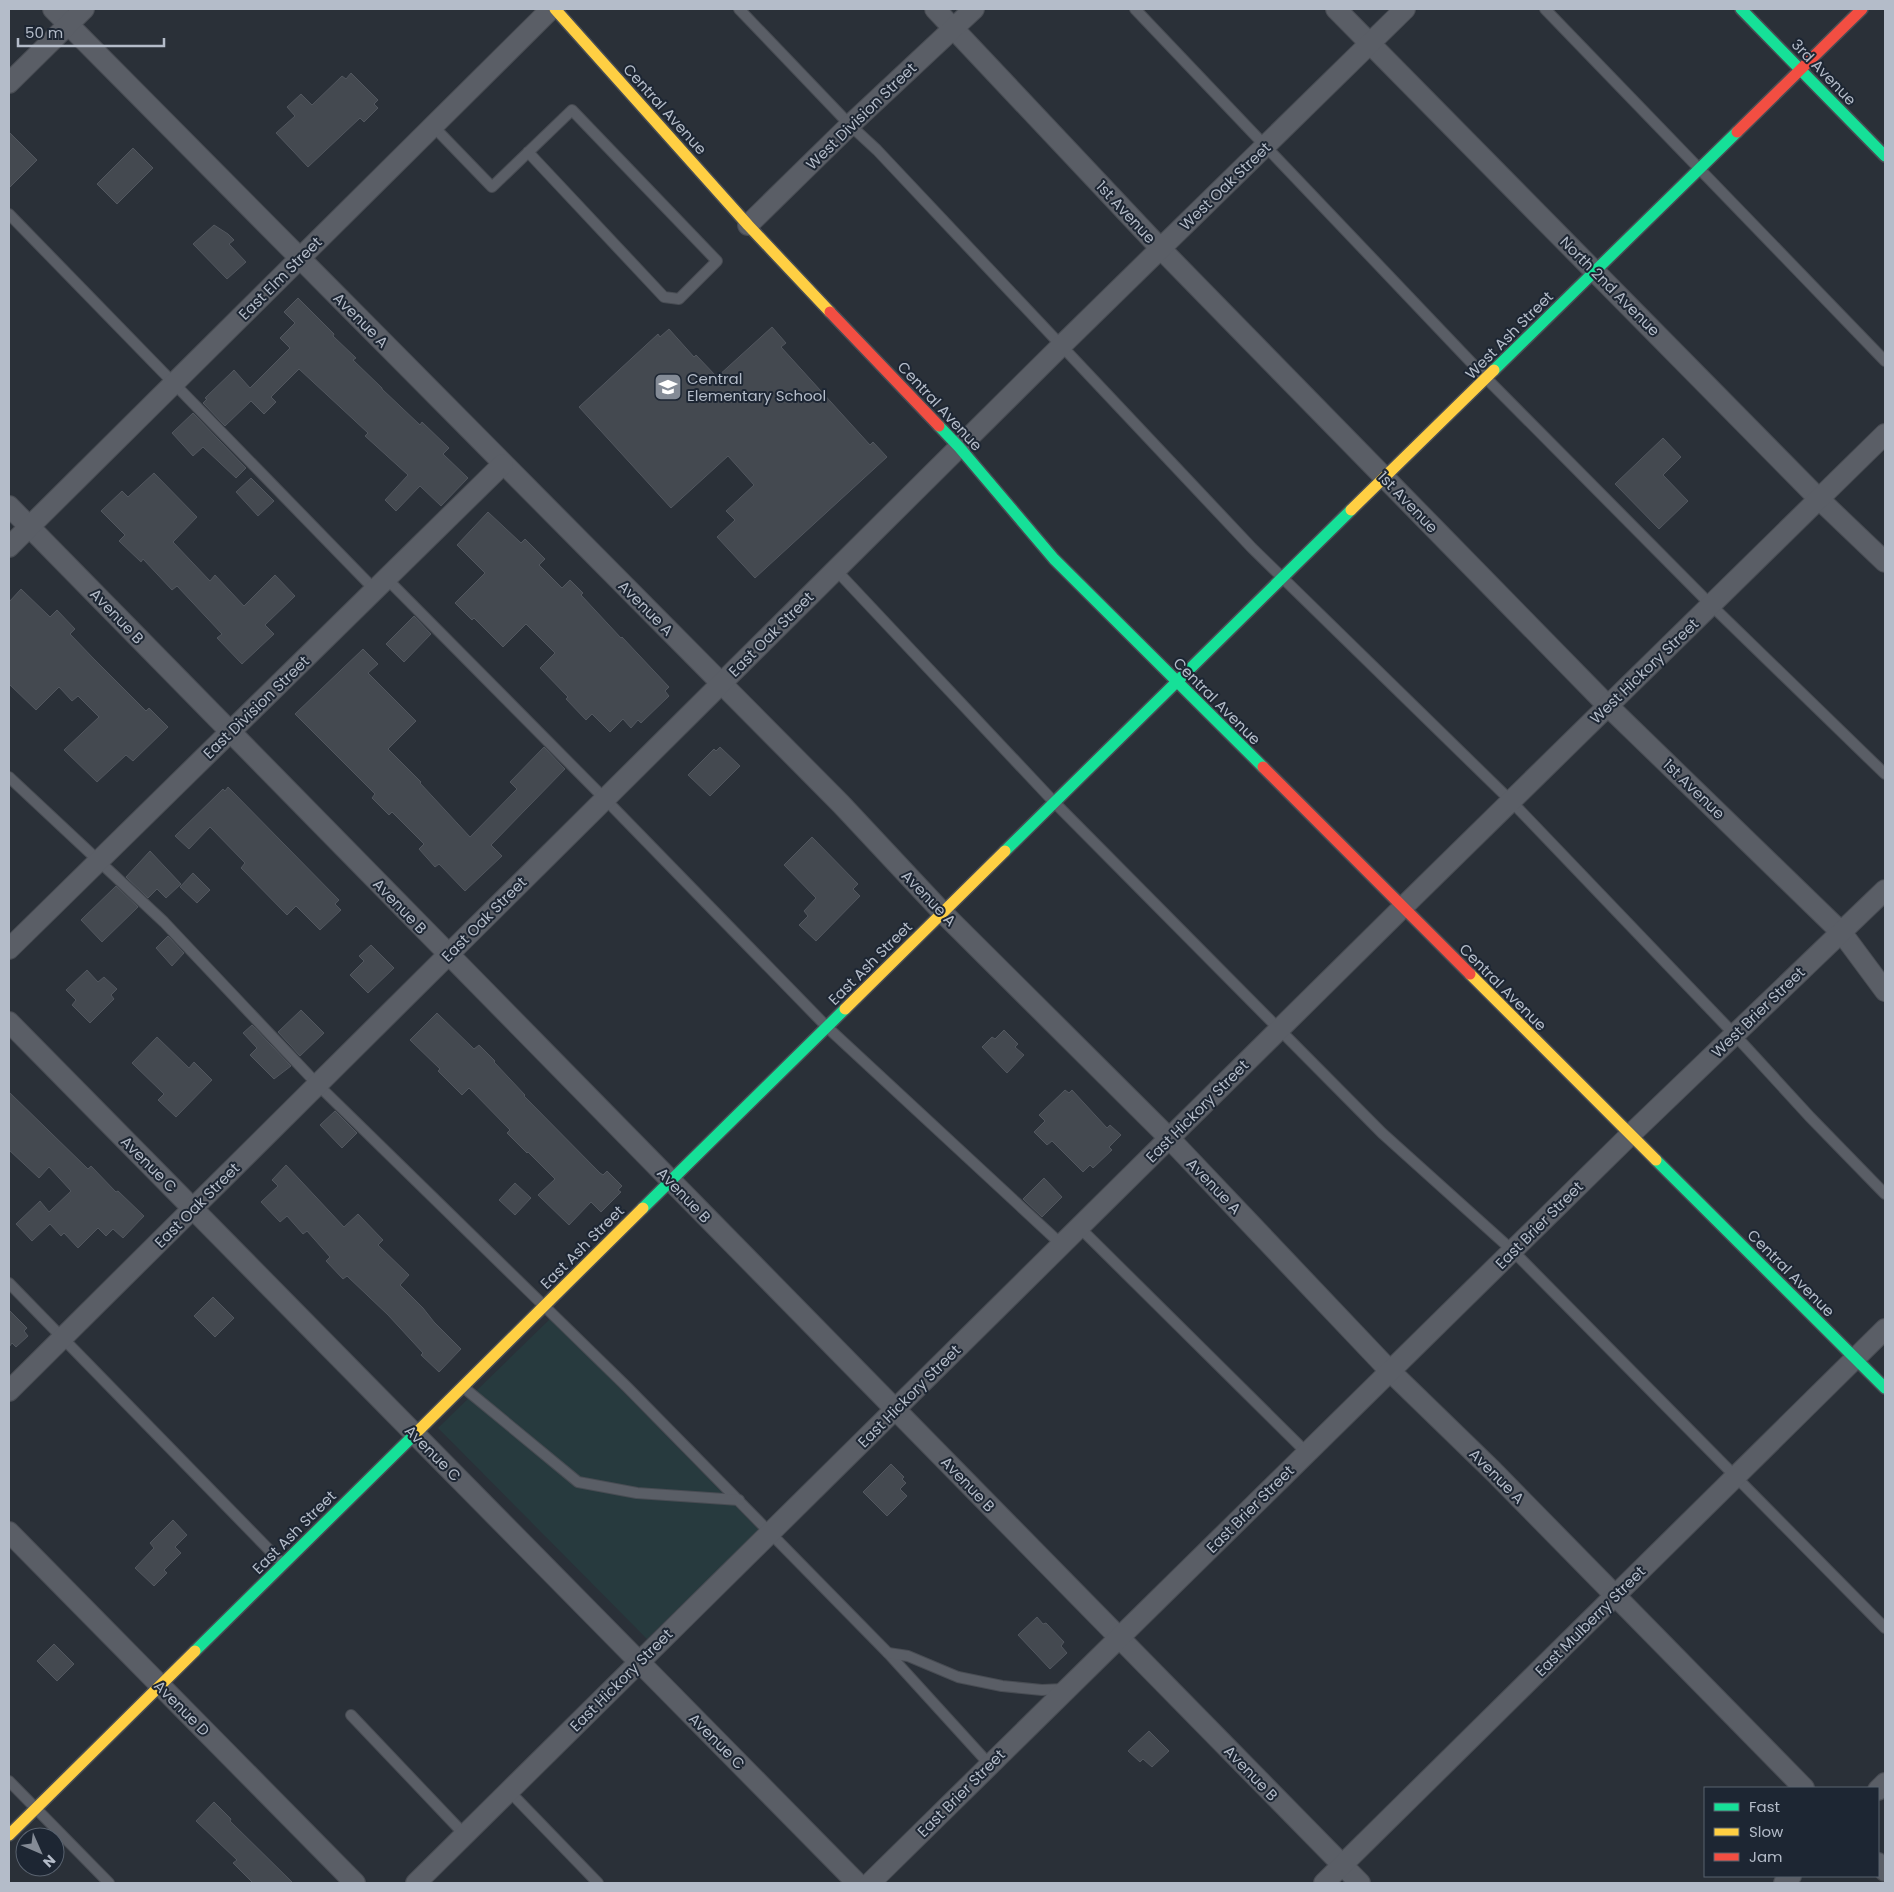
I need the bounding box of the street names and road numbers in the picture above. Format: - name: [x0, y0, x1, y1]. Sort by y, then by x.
- street label: 3rd Avenue: [1787, 34, 1861, 110]
- street label: West Division Street: [801, 58, 921, 174]
- street label: Central Avenue: [618, 59, 712, 159]
- street label: West Oak Street: [1175, 137, 1275, 235]
- street label: 1st Avenue: [1092, 176, 1160, 248]
- street label: North 2nd Avenue: [1555, 231, 1665, 341]
- street label: East Elm Street: [234, 232, 326, 324]
- street label: West Ash Street: [1460, 286, 1558, 384]
- street label: Avenue A: [329, 288, 393, 352]
- street label: Central Avenue: [893, 357, 987, 455]
- street label: 1st Avenue: [1373, 467, 1443, 537]
- street label: Avenue A: [614, 576, 678, 640]
- street label: Avenue B: [85, 584, 149, 648]
- street label: East Oak Street: [724, 587, 818, 681]
- street label: West Hickory Street: [1585, 614, 1703, 728]
- street label: East Division Street: [198, 651, 314, 763]
- street label: Central Avenue: [1169, 653, 1265, 749]
- street label: 1st Avenue: [1659, 754, 1729, 824]
- street label: Avenue A: [897, 865, 961, 931]
- street label: East Oak Street: [437, 872, 531, 966]
- street label: Avenue B: [368, 874, 432, 938]
- street label: East Ash Street: [823, 916, 917, 1010]
- street label: Central Avenue: [1455, 939, 1551, 1035]
- street label: West Brier Street: [1707, 962, 1809, 1062]
- street label: East Hickory Street: [1141, 1055, 1253, 1167]
- street label: Avenue C: [116, 1131, 182, 1197]
- street label: Avenue A: [1182, 1153, 1246, 1219]
- street label: East Oak Street: [150, 1158, 244, 1252]
- street label: Avenue B: [652, 1163, 716, 1227]
- street label: East Brier Street: [1490, 1176, 1588, 1274]
- street label: East Ash Street: [535, 1200, 629, 1294]
- street label: Central Avenue: [1743, 1225, 1839, 1321]
- street label: East Hickory Street: [853, 1340, 965, 1452]
- street label: Avenue C: [400, 1420, 466, 1486]
- street label: Avenue A: [1465, 1444, 1529, 1508]
- street label: Avenue B: [936, 1452, 1000, 1516]
- street label: East Brier Street: [1201, 1460, 1299, 1558]
- street label: East Ash Street: [247, 1485, 341, 1579]
- street label: East Mulberry Street: [1530, 1561, 1650, 1681]
- street label: East Hickory Street: [565, 1624, 677, 1736]
- street label: Avenue D: [149, 1675, 215, 1741]
- street label: Avenue C: [684, 1708, 750, 1774]
- street label: Avenue B: [1219, 1741, 1283, 1805]
- street label: East Brier Street: [912, 1744, 1010, 1842]

